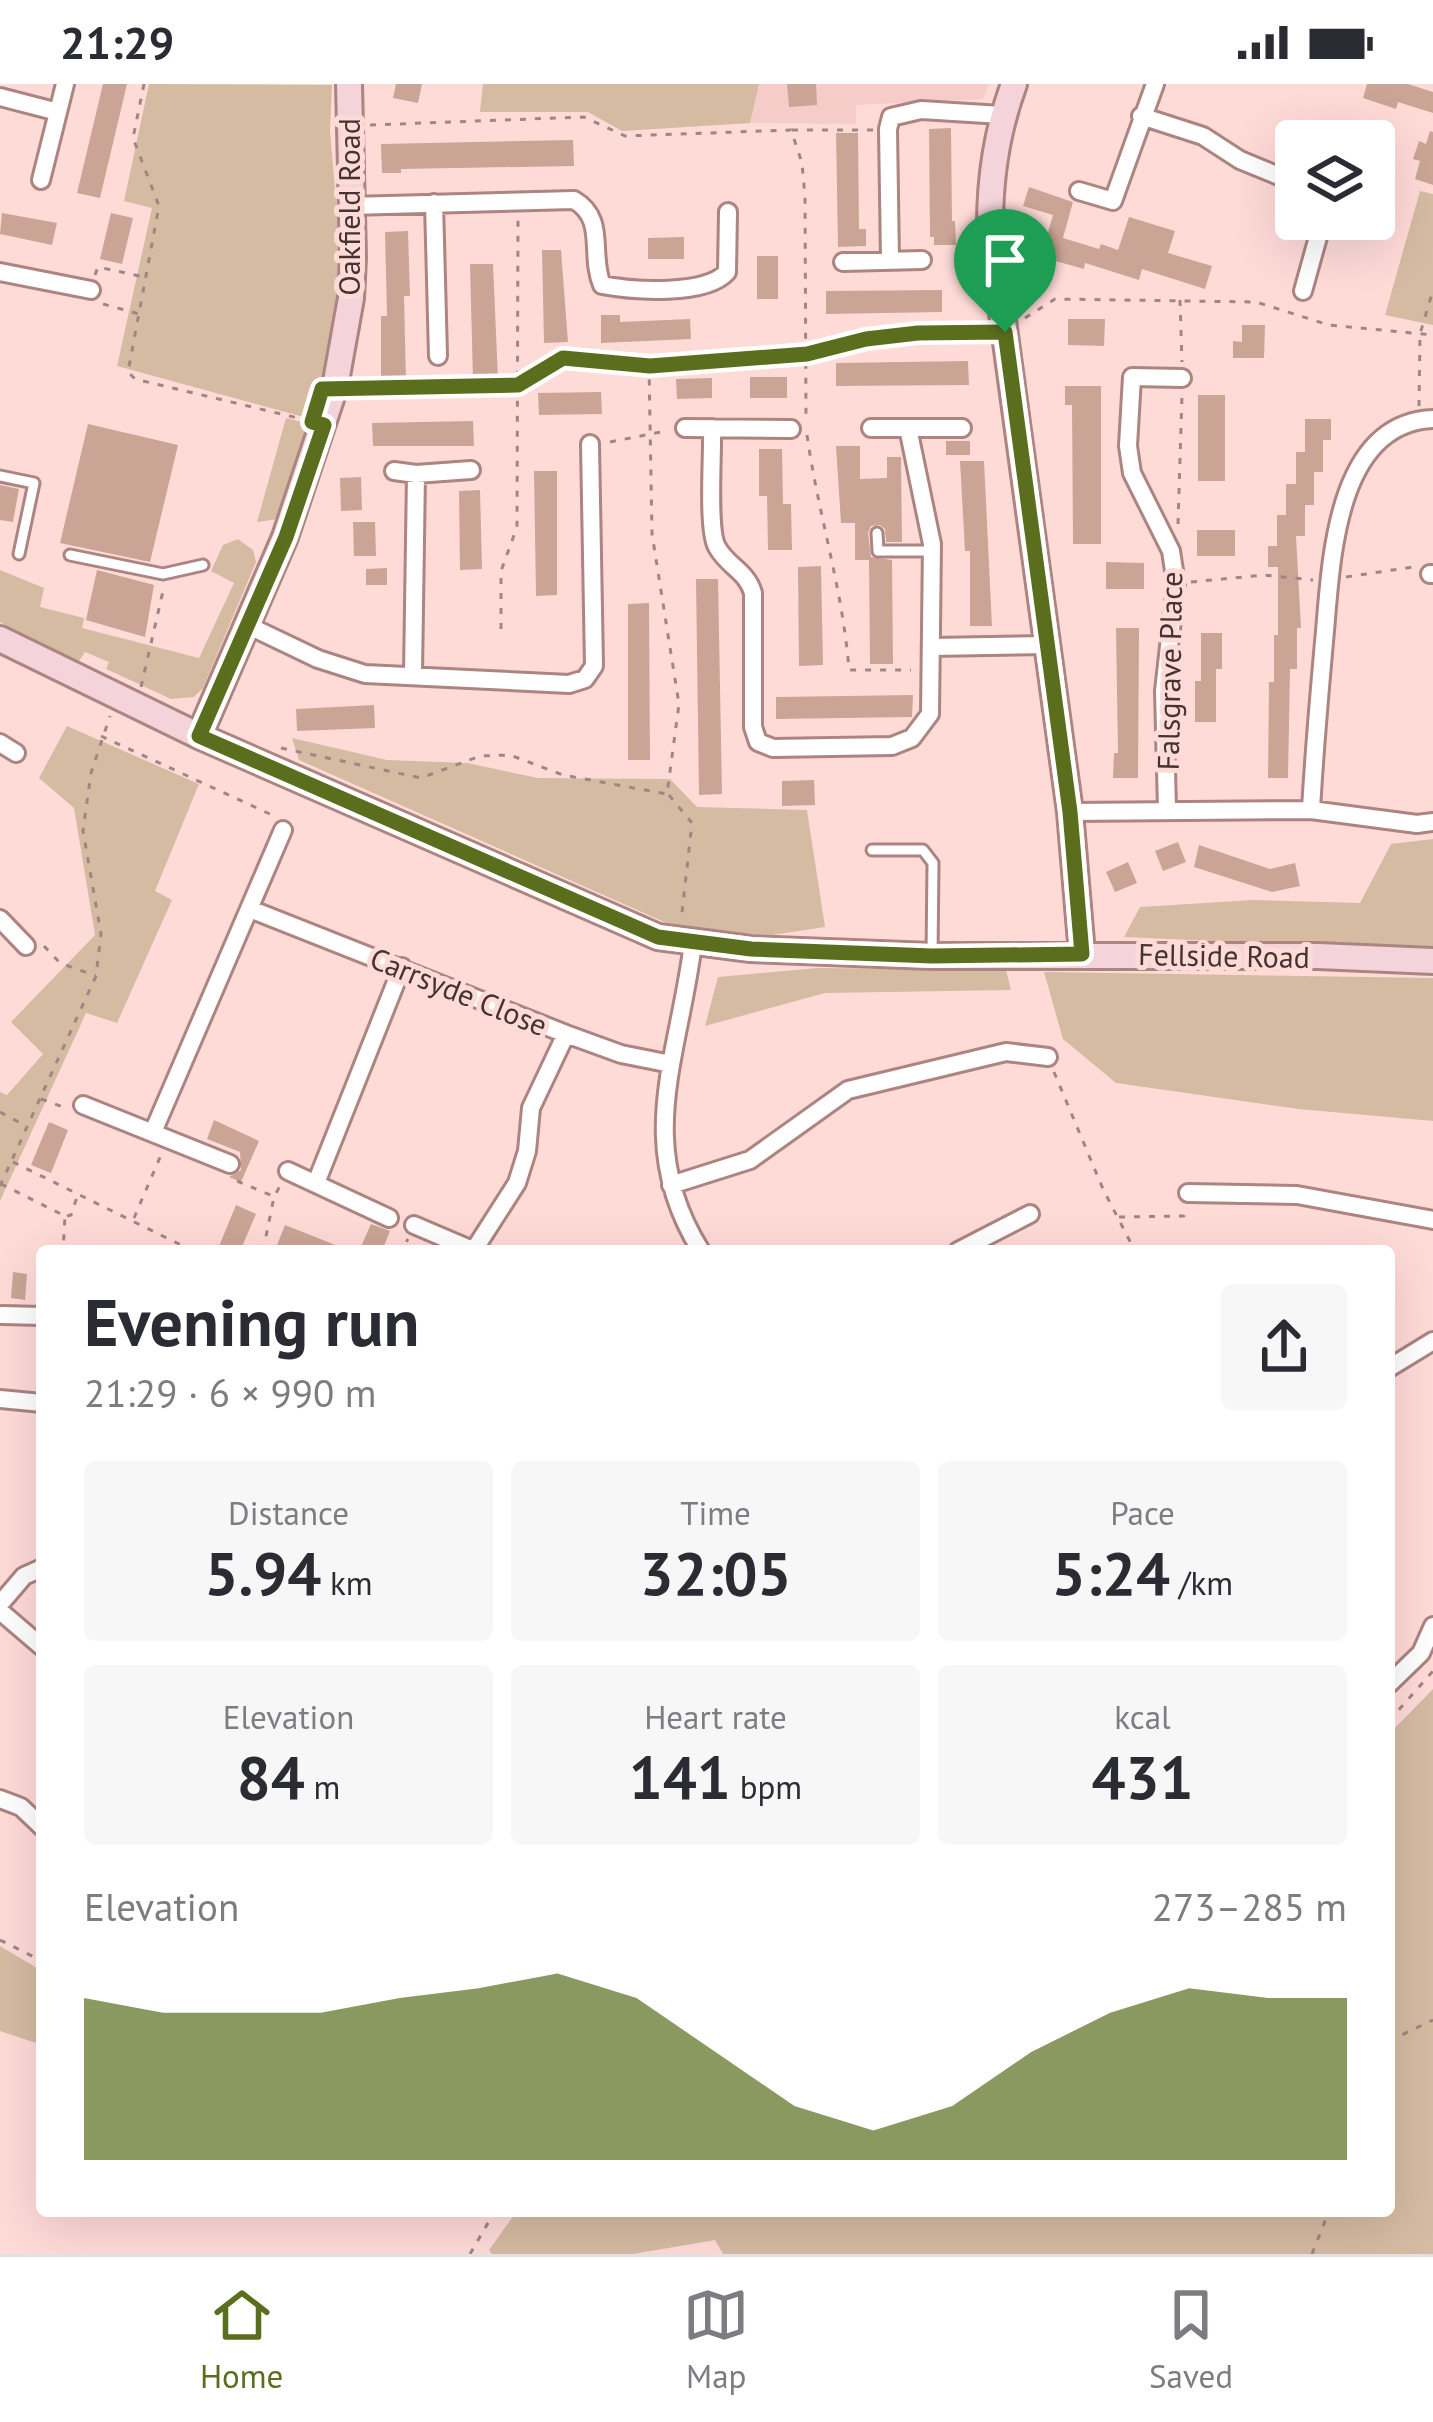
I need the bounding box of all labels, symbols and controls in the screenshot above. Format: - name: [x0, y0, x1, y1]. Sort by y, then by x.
- text: 21:29: [60, 13, 174, 71]
- street label: Oakfield Road: [329, 118, 368, 296]
- map controls: [1275, 120, 1395, 240]
- button: layers: [1275, 120, 1395, 240]
- pin: [954, 209, 1056, 332]
- icon: arrive: [972, 227, 1038, 293]
- street label: Falsgrave Place: [1148, 571, 1190, 771]
- street label: Fellside Road: [1138, 934, 1310, 976]
- street label: Carrsyde Close: [365, 938, 553, 1044]
- text: Evening run: [84, 1279, 419, 1364]
- button: share: [1221, 1284, 1347, 1410]
- text: 21:29 · 6 × 990 m: [84, 1367, 376, 1418]
- text: Distance: [228, 1491, 349, 1534]
- text: Time: [680, 1491, 751, 1534]
- text: Pace: [1110, 1491, 1175, 1534]
- text: 5.94: [204, 1534, 321, 1612]
- text: 32:05: [639, 1534, 792, 1612]
- text: 5:24: [1052, 1534, 1170, 1612]
- text: km: [321, 1561, 373, 1604]
- text: /km: [1170, 1561, 1233, 1604]
- text: Elevation: [223, 1695, 354, 1738]
- text: Heart rate: [644, 1695, 787, 1738]
- text: kcal: [1114, 1695, 1171, 1738]
- text: 84: [237, 1738, 305, 1816]
- text: 141: [629, 1738, 731, 1816]
- text: 431: [1091, 1738, 1194, 1816]
- text: m: [305, 1765, 340, 1808]
- text: bpm: [731, 1765, 802, 1808]
- text: Elevation: [84, 1881, 239, 1932]
- text: 273–285 m: [1152, 1881, 1347, 1932]
- tab: Home: [200, 2282, 283, 2397]
- tab: Map: [683, 2282, 749, 2397]
- tab: Saved: [1149, 2282, 1233, 2397]

